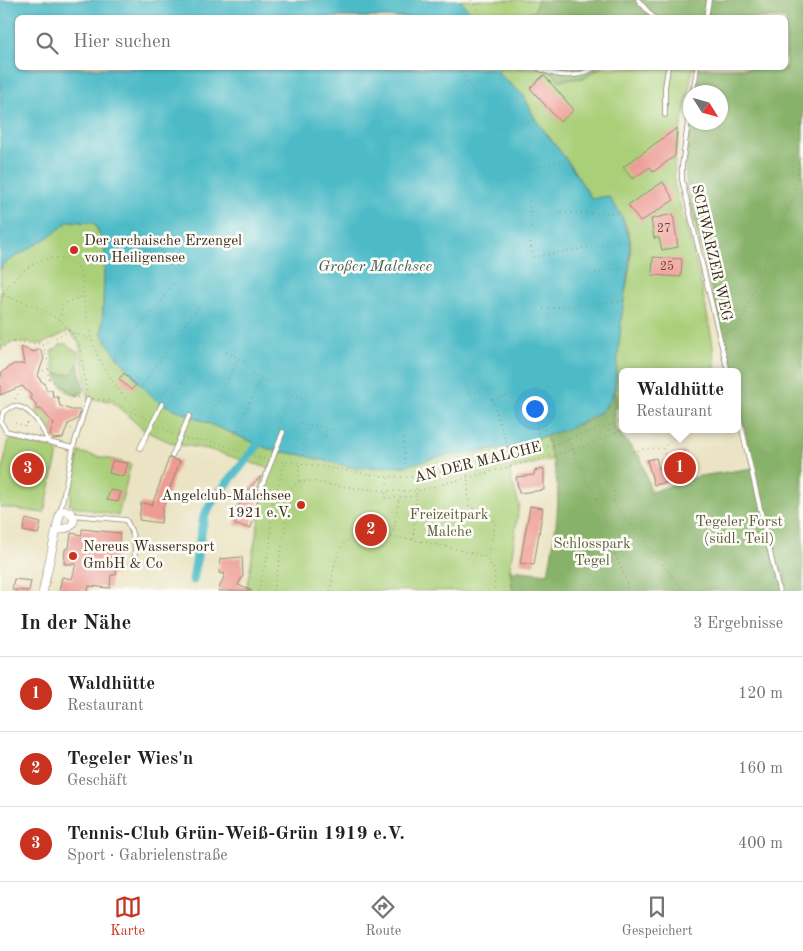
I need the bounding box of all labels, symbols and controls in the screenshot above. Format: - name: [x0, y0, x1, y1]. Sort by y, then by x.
- search box: [15, 15, 788, 70]
- icon: search: [33, 29, 61, 57]
- text: Hier suchen: [73, 33, 171, 52]
- north arrow: [683, 85, 728, 130]
- street label: SCHWARZER WEG: [688, 183, 734, 323]
- house number: 27: [657, 223, 671, 235]
- place label: Der archaische Erzengel von Heiligensee: [84, 234, 242, 266]
- marker: Der archaische Erzengel von Heiligensee: [68, 244, 80, 256]
- water label: Großer Malchsee: [318, 259, 432, 275]
- house number: 25: [660, 260, 674, 273]
- popup: [619, 368, 741, 433]
- text: Waldhütte: [636, 381, 724, 400]
- your location: [522, 396, 548, 422]
- text: Restaurant: [636, 404, 712, 420]
- street label: AN DER MALCHE: [413, 440, 543, 486]
- pin: 1: [664, 449, 696, 487]
- pin: 3: [12, 450, 44, 488]
- place label: Angelclub-Malchsee 1921 e.V.: [162, 489, 291, 521]
- marker: Angelclub-Malchsee 1921 e.V.: [295, 499, 307, 511]
- park label: Freizeitpark Malche: [409, 508, 489, 540]
- pin: 2: [355, 511, 387, 549]
- park label: Tegeler Forst (südl. Teil): [695, 515, 783, 547]
- park label: Schlosspark Tegel: [553, 537, 631, 569]
- place label: Nereus Wassersport GmbH & Co: [83, 540, 215, 572]
- marker: Nereus Wassersport GmbH & Co: [67, 550, 79, 562]
- text: In der Nähe: [20, 613, 131, 634]
- text: 3 Ergebnisse: [693, 616, 783, 632]
- text: Waldhütte: [67, 675, 155, 694]
- text: 1: [31, 686, 41, 702]
- text: 120 m: [738, 686, 783, 702]
- text: Restaurant: [67, 698, 144, 714]
- text: Tegeler Wies'n: [67, 750, 193, 769]
- text: 2: [31, 761, 41, 777]
- text: 160 m: [738, 761, 783, 777]
- text: Geschäft: [67, 773, 127, 789]
- text: Tennis-Club Grün-Weiß-Grün 1919 e.V.: [67, 825, 405, 844]
- text: 3: [31, 836, 41, 852]
- text: 400 m: [738, 836, 783, 852]
- text: Sport · Gabrielenstraße: [67, 848, 228, 864]
- tab: Karte: [110, 893, 145, 940]
- tab: Route: [365, 893, 401, 940]
- tab: Gespeichert: [622, 893, 693, 940]

